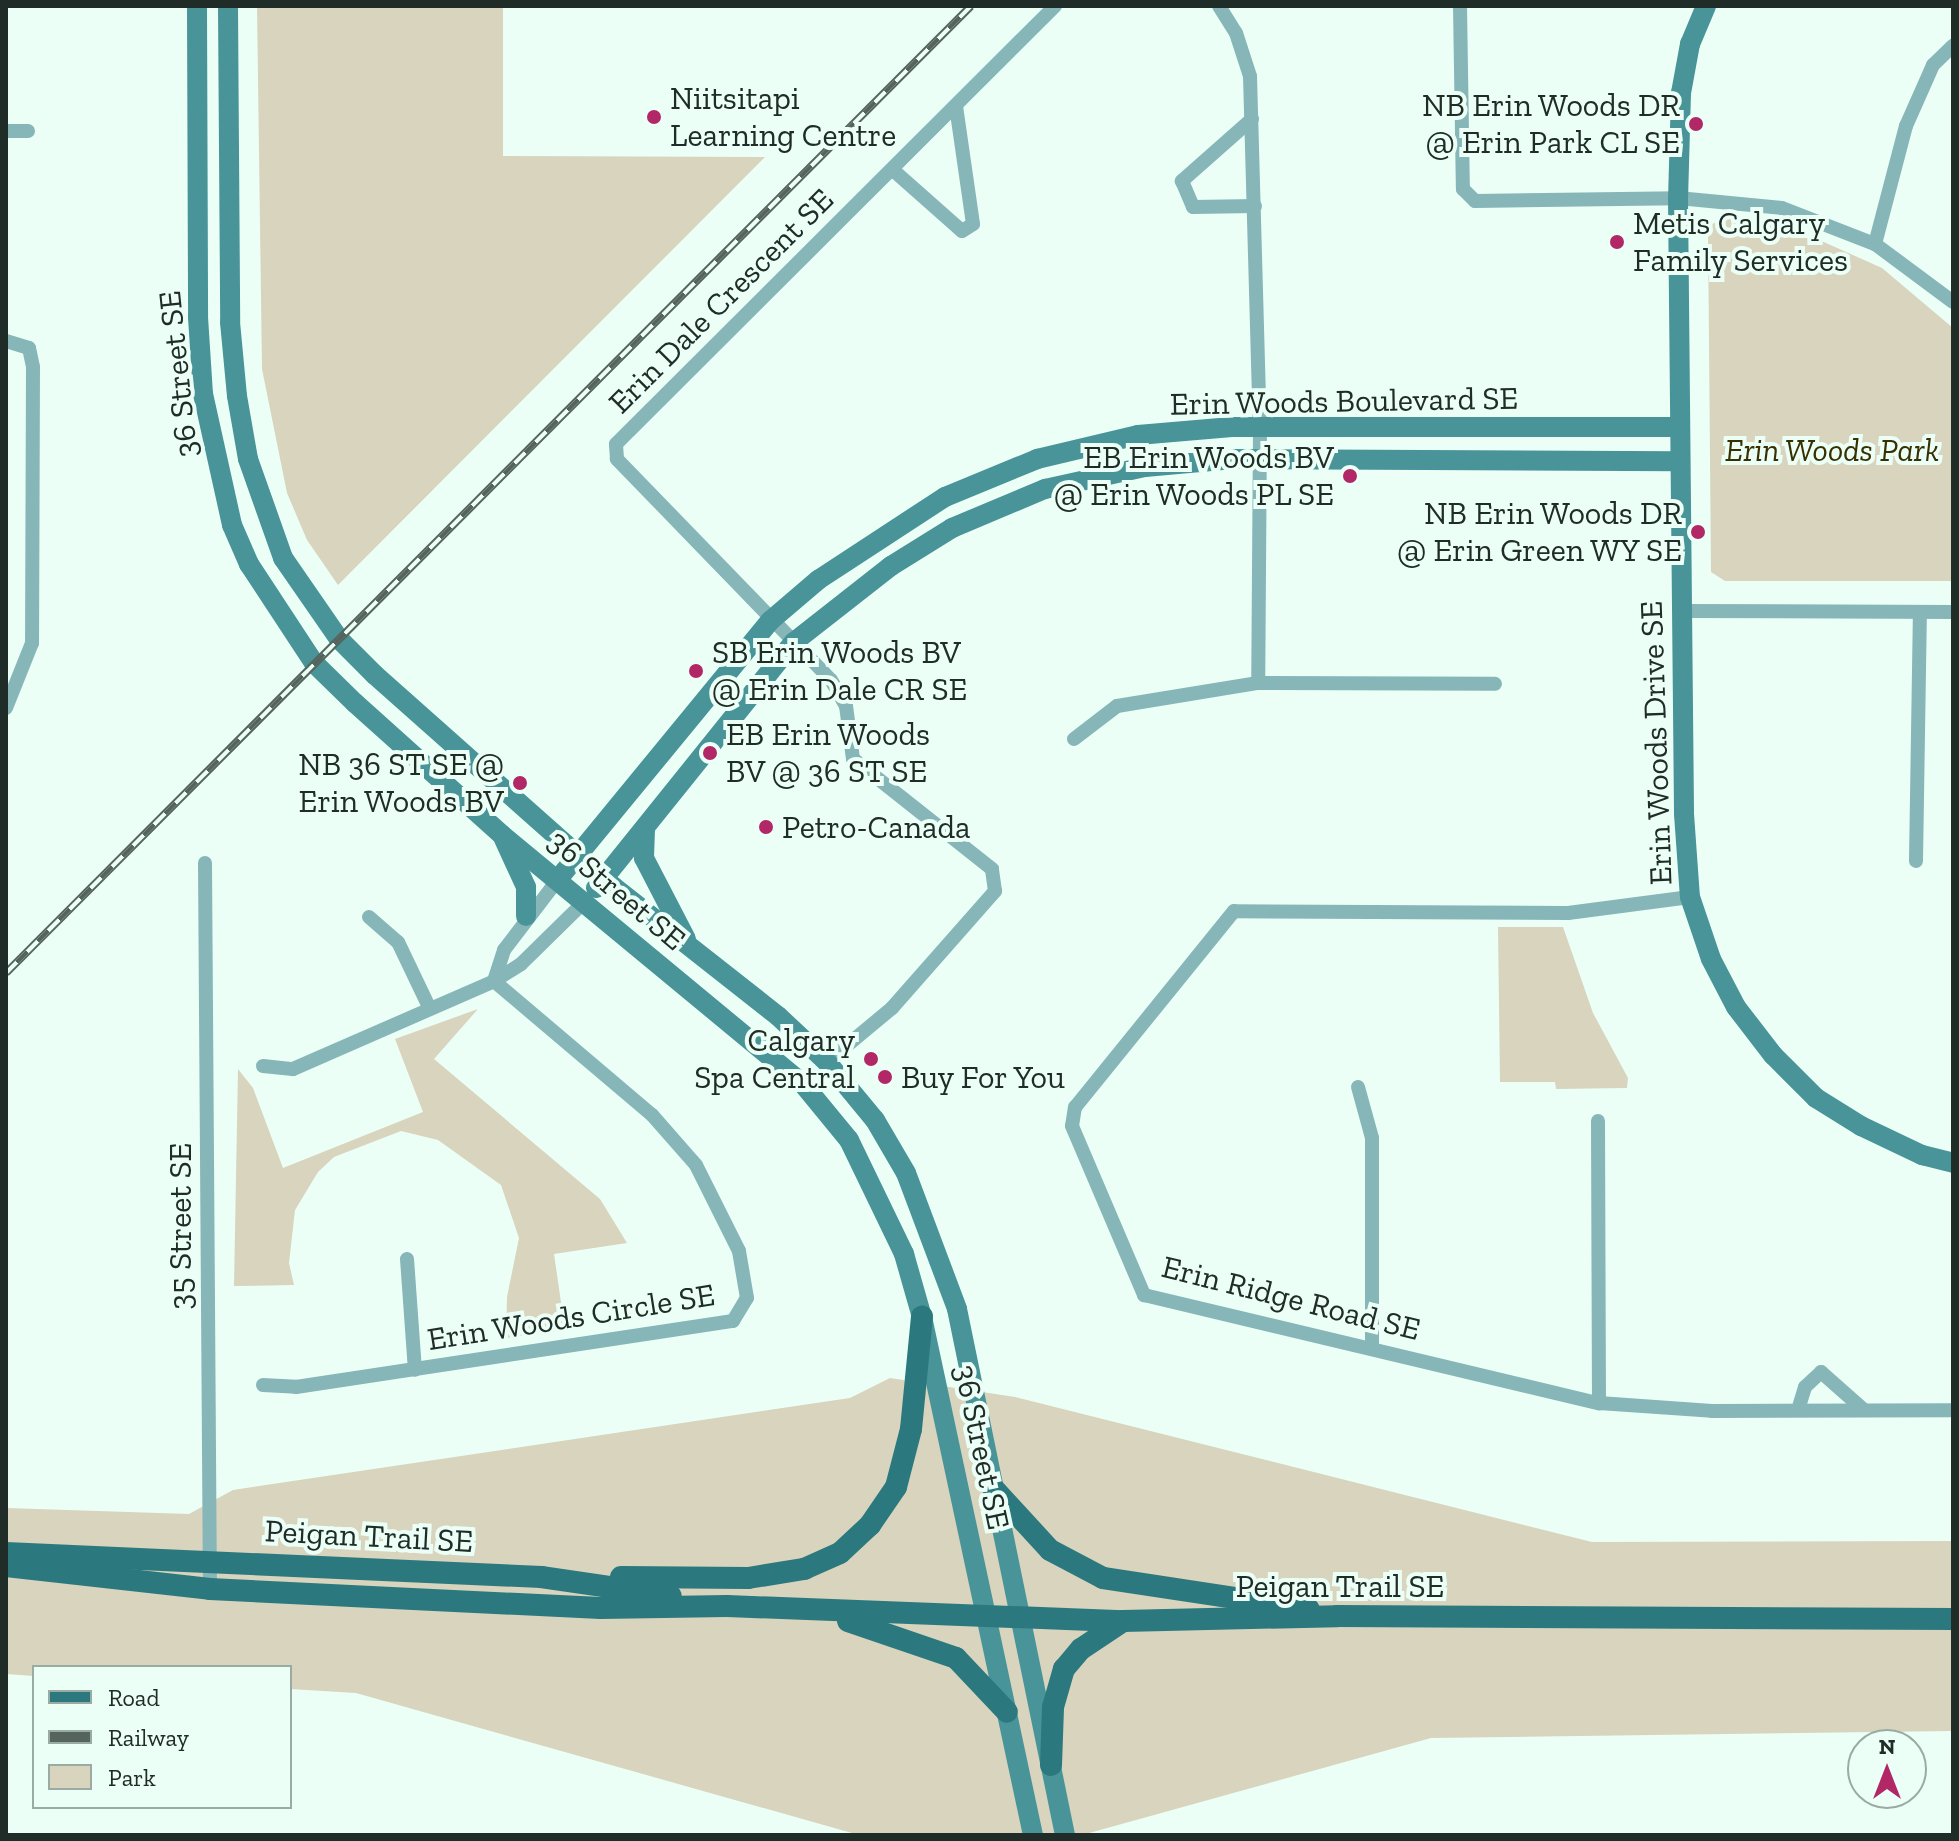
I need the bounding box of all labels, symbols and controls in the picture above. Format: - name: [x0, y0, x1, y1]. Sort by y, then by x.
- place label: Niitsitapi Learning Centre: [670, 80, 896, 155]
- place label: NB Erin Woods DR @ Erin Park CL SE: [1421, 87, 1680, 162]
- marker: Niitsitapi Learning Centre: [645, 108, 663, 126]
- marker: NB Erin Woods DR @ Erin Park CL SE: [1687, 115, 1705, 133]
- street label: Erin Dale Crescent SE: [601, 181, 841, 421]
- place label: Metis Calgary Family Services: [1633, 205, 1849, 280]
- marker: Metis Calgary Family Services: [1608, 233, 1626, 251]
- street label: 36 Street SE: [150, 289, 206, 459]
- street label: Erin Woods Boulevard SE: [1169, 379, 1519, 423]
- park label: Erin Woods Park: [1724, 431, 1940, 469]
- place label: EB Erin Woods BV @ Erin Woods PL SE: [1052, 439, 1334, 514]
- marker: EB Erin Woods BV @ Erin Woods PL SE: [1341, 467, 1359, 485]
- place label: NB Erin Woods DR @ Erin Green WY SE: [1395, 495, 1682, 570]
- marker: NB Erin Woods DR @ Erin Green WY SE: [1689, 523, 1707, 541]
- street label: Erin Woods Drive SE: [1632, 600, 1680, 886]
- place label: SB Erin Woods BV @ Erin Dale CR SE: [712, 634, 967, 709]
- marker: SB Erin Woods BV @ Erin Dale CR SE: [687, 662, 705, 680]
- place label: EB Erin Woods BV @ 36 ST SE: [726, 716, 931, 791]
- marker: EB Erin Woods BV @ 36 ST SE: [701, 744, 719, 762]
- place label: NB 36 ST SE @ Erin Woods BV: [298, 746, 504, 821]
- marker: NB 36 ST SE @ Erin Woods BV: [511, 774, 529, 792]
- place label: Petro-Canada: [782, 808, 971, 846]
- marker: Petro-Canada: [757, 818, 775, 836]
- street label: 36 Street SE: [541, 822, 693, 958]
- place label: Calgary Spa Central: [694, 1022, 855, 1097]
- marker: Calgary Spa Central: [862, 1050, 880, 1068]
- place label: Buy For You: [901, 1058, 1067, 1096]
- marker: Buy For You: [876, 1068, 894, 1086]
- street label: 35 Street SE: [161, 1143, 199, 1309]
- street label: Erin Ridge Road SE: [1158, 1247, 1424, 1349]
- street label: Erin Woods Circle SE: [424, 1275, 718, 1359]
- street label: 36 Street SE: [946, 1361, 1018, 1533]
- street label: Peigan Trail SE: [264, 1511, 474, 1561]
- street label: Peigan Trail SE: [1235, 1567, 1445, 1605]
- legend: [32, 1665, 292, 1809]
- text: Road: [108, 1683, 160, 1712]
- text: Railway: [108, 1723, 189, 1752]
- north arrow: [1847, 1729, 1927, 1809]
- text: N: [1879, 1733, 1895, 1760]
- text: Park: [108, 1763, 156, 1792]

